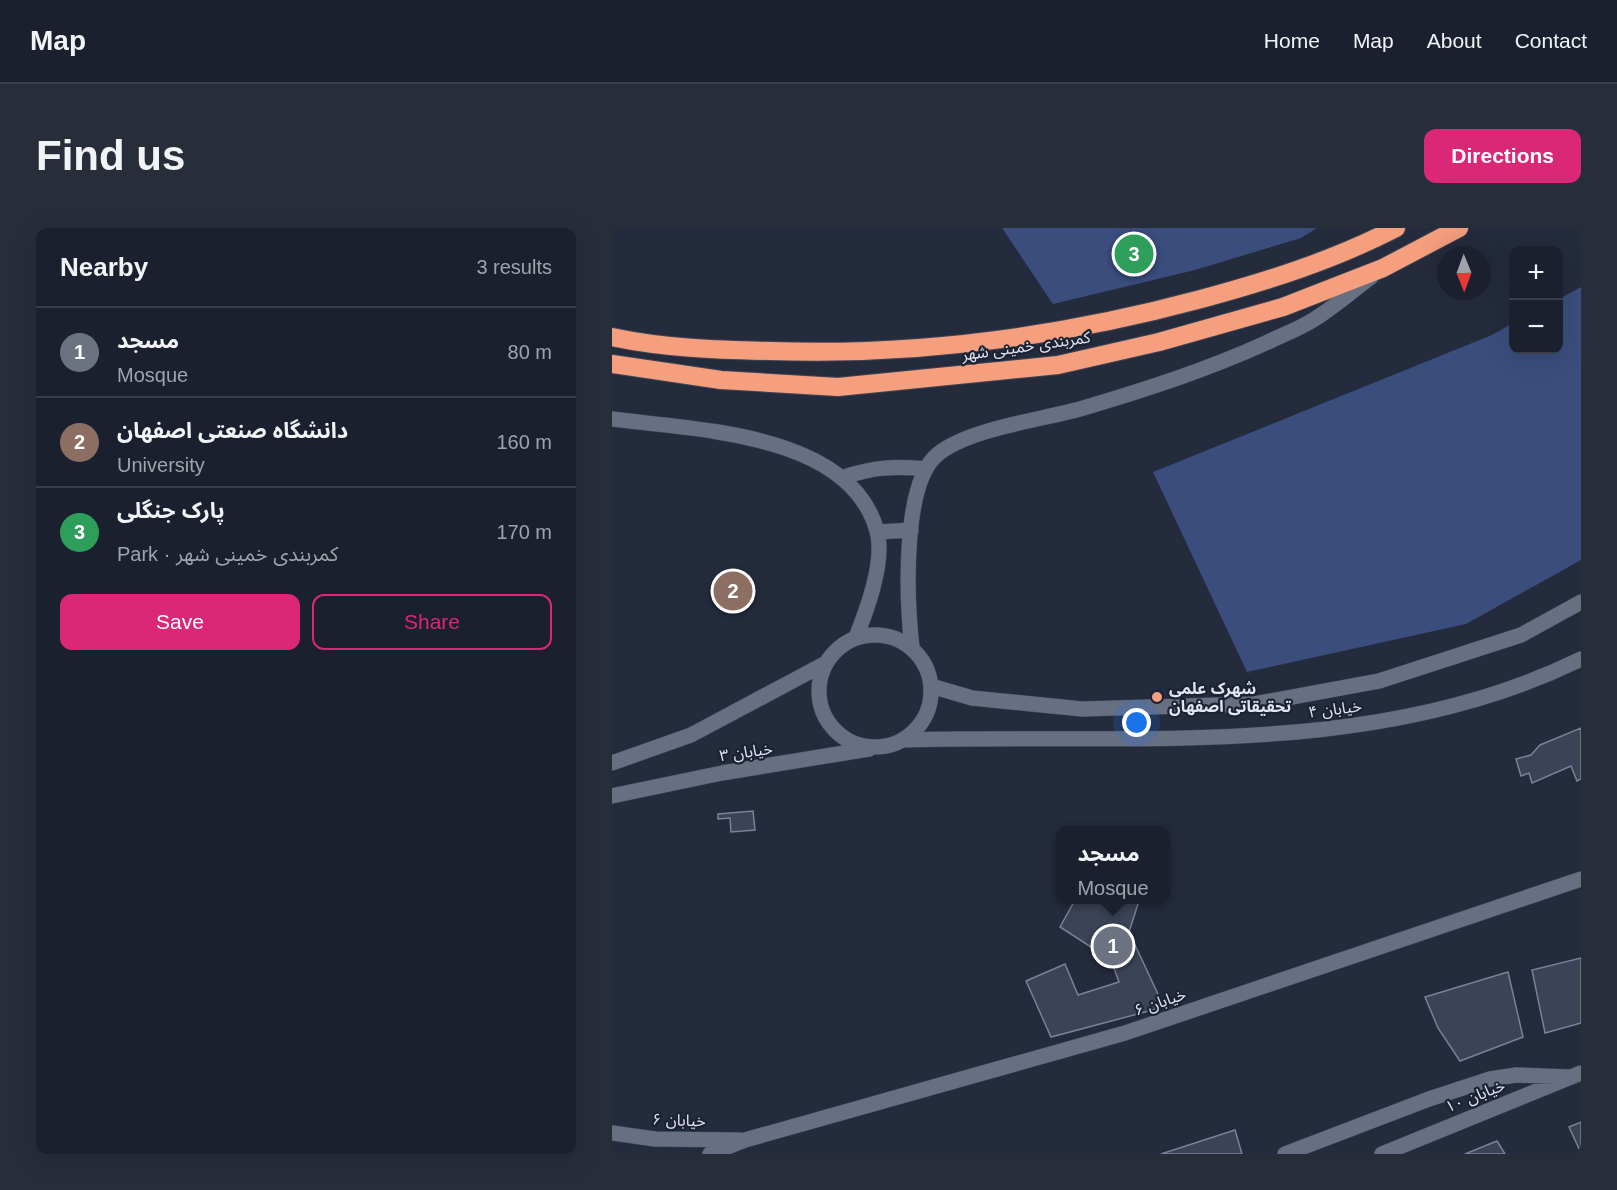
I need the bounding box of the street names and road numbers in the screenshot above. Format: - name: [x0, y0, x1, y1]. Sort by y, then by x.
- street label: کمربندی خمینی شهر: [959, 328, 1092, 365]
- street label: خیابان ۴: [1307, 697, 1363, 722]
- street label: خیابان ۳: [718, 740, 774, 765]
- street label: خیابان ۶: [1132, 985, 1188, 1020]
- street label: خیابان ۱۰: [1443, 1076, 1508, 1117]
- street label: خیابان ۶: [652, 1111, 706, 1130]

